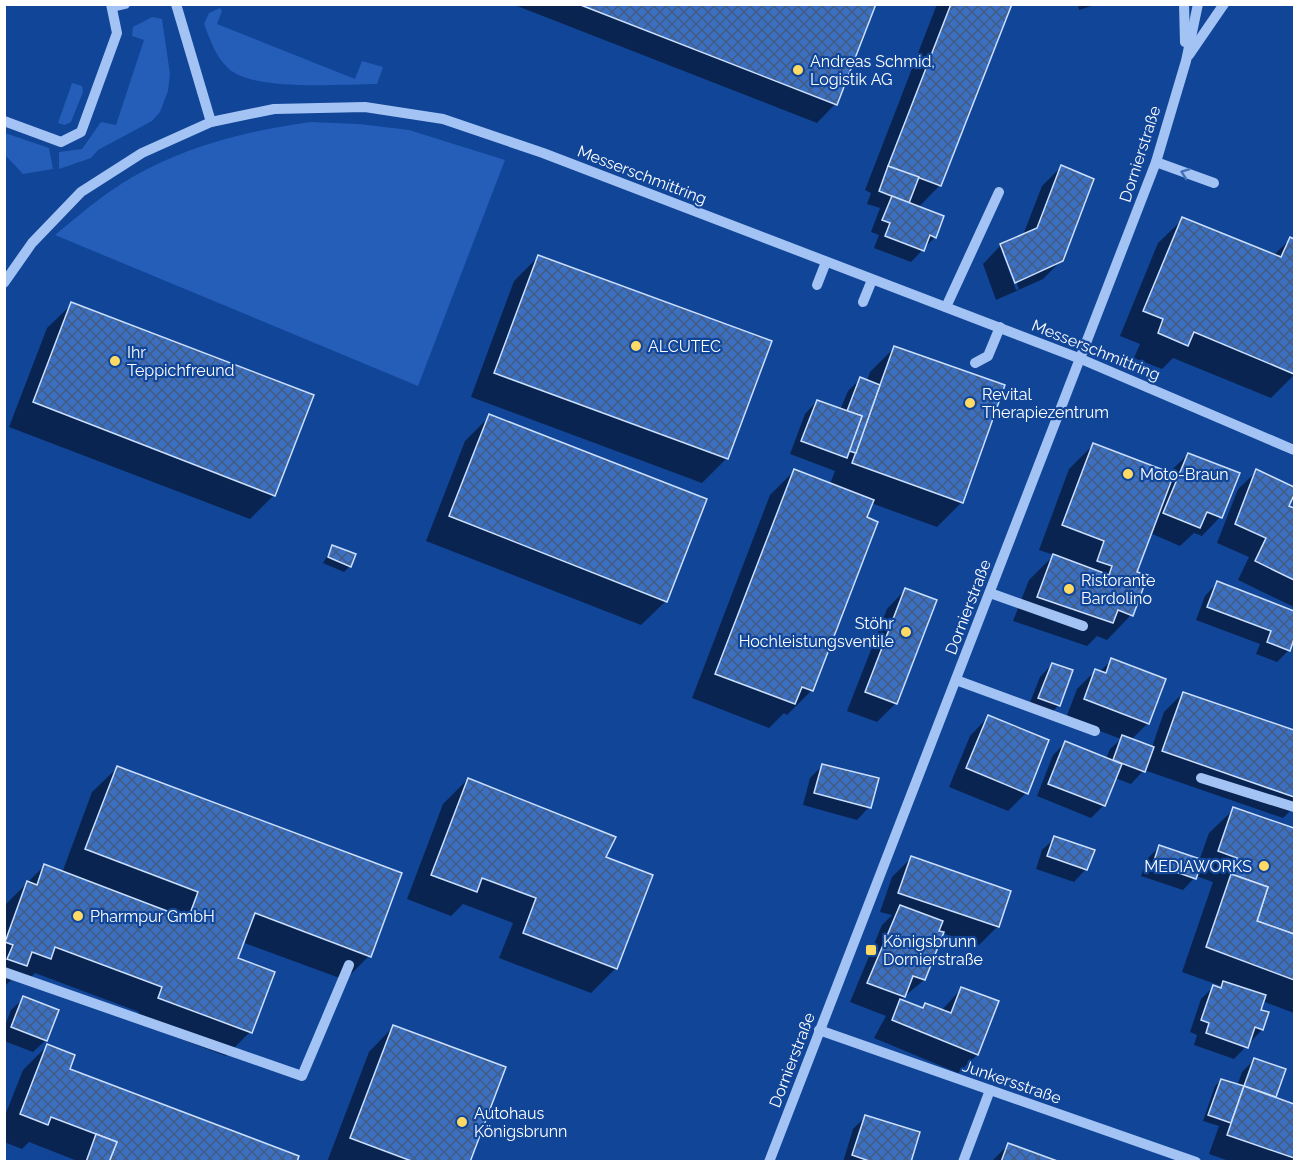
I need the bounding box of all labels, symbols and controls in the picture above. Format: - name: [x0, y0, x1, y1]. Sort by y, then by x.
- place label: Andreas Schmid, Logistik AG: [810, 52, 935, 89]
- marker: Andreas Schmid, Logistik AG: [791, 63, 805, 77]
- street label: Dornierstraße: [1116, 104, 1164, 204]
- street label: Messerschmittring: [575, 142, 709, 208]
- one-way arrow: [1180, 167, 1190, 180]
- street label: Messerschmittring: [1029, 316, 1163, 384]
- place label: ALCUTEC: [648, 337, 721, 356]
- marker: ALCUTEC: [629, 339, 643, 353]
- place label: Ihr Teppichfreund: [127, 343, 234, 380]
- marker: Ihr Teppichfreund: [108, 354, 122, 368]
- place label: Revital Therapiezentrum: [982, 385, 1109, 422]
- marker: Revital Therapiezentrum: [963, 396, 977, 410]
- place label: Moto-Braun: [1140, 465, 1229, 484]
- marker: Moto-Braun: [1121, 467, 1135, 481]
- street label: Dornierstraße: [941, 557, 995, 657]
- place label: Ristorante Bardolino: [1081, 571, 1156, 608]
- marker: Ristorante Bardolino: [1062, 582, 1076, 596]
- place label: Stöhr Hochleistungsventile: [739, 614, 894, 651]
- marker: Stöhr Hochleistungsventile: [899, 625, 913, 639]
- place label: MEDIAWORKS: [1144, 857, 1252, 876]
- marker: MEDIAWORKS: [1257, 859, 1271, 873]
- place label: Pharmpur GmbH: [90, 907, 215, 926]
- marker: Pharmpur GmbH: [71, 909, 85, 923]
- place label: Königsbrunn Dornierstraße: [883, 932, 983, 969]
- marker: Königsbrunn Dornierstraße: [864, 943, 878, 957]
- street label: Dornierstraße: [765, 1010, 819, 1110]
- street label: Junkersstraße: [960, 1056, 1064, 1108]
- place label: Autohaus Königsbrunn: [474, 1104, 567, 1141]
- marker: Autohaus Königsbrunn: [455, 1115, 469, 1129]

